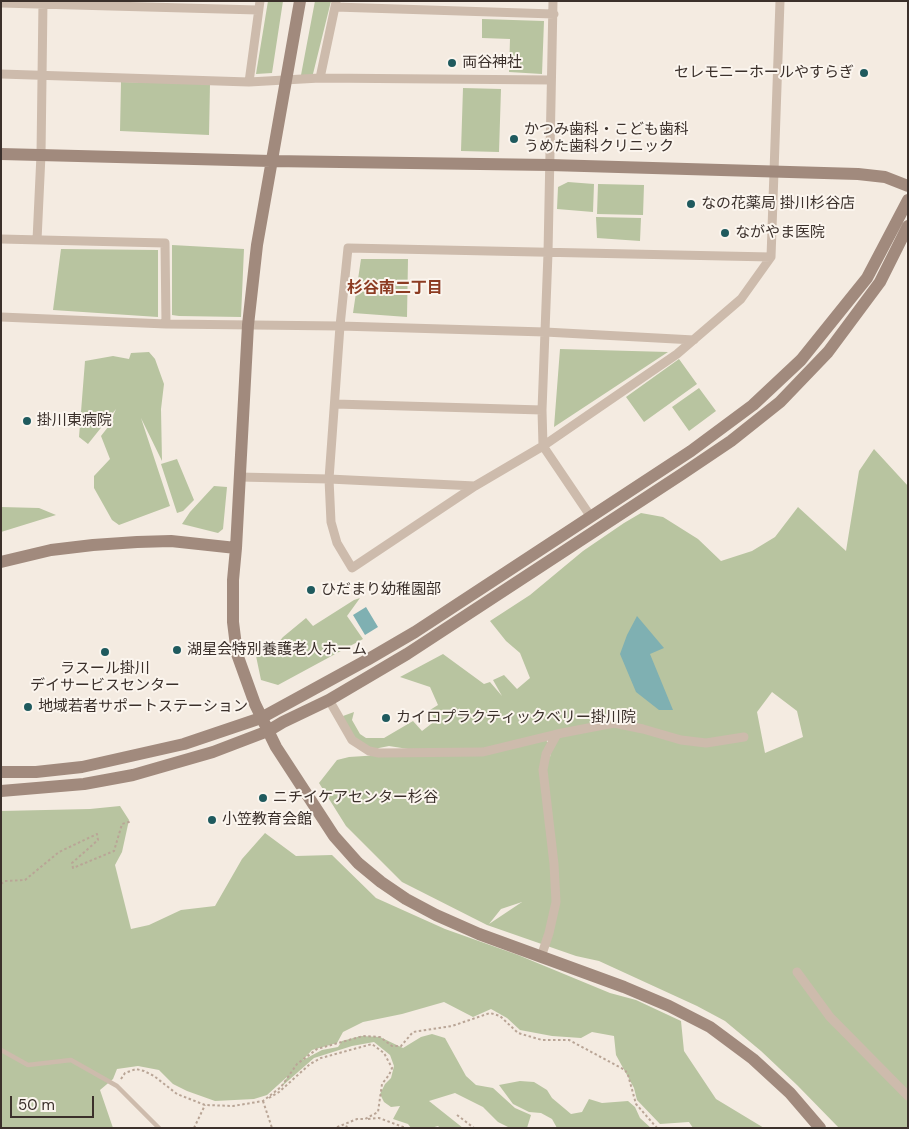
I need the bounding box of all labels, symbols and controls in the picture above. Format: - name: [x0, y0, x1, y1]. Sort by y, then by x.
- place label: 両谷神社: [462, 54, 522, 72]
- marker: 両谷神社: [446, 57, 458, 69]
- place label: セレモニーホールやすらぎ: [674, 64, 854, 82]
- marker: セレモニーホールやすらぎ: [858, 67, 870, 79]
- place label: かつみ歯科・こども歯科 うめた歯科クリニック: [524, 121, 689, 156]
- marker: かつみ歯科・こども歯科 うめた歯科クリニック: [508, 133, 520, 145]
- place label: なの花薬局 掛川杉谷店: [701, 195, 855, 213]
- marker: なの花薬局 掛川杉谷店: [685, 198, 697, 210]
- place label: ながやま医院: [735, 224, 825, 242]
- marker: ながやま医院: [719, 227, 731, 239]
- district label: 杉谷南二丁目: [347, 279, 443, 299]
- place label: 掛川東病院: [37, 412, 112, 430]
- marker: 掛川東病院: [21, 415, 33, 427]
- place label: ひだまり幼稚園部: [321, 581, 441, 599]
- marker: ひだまり幼稚園部: [305, 584, 317, 596]
- place label: 湖星会特別養護老人ホーム: [187, 641, 367, 659]
- marker: 湖星会特別養護老人ホーム: [171, 644, 183, 656]
- marker: ラスール掛川 デイサービスセンター: [99, 646, 111, 658]
- place label: ラスール掛川 デイサービスセンター: [30, 660, 180, 695]
- place label: 地域若者サポートステーション: [38, 698, 248, 716]
- marker: 地域若者サポートステーション: [22, 701, 34, 713]
- place label: カイロプラクティックベリー掛川院: [396, 709, 636, 727]
- marker: カイロプラクティックベリー掛川院: [380, 712, 392, 724]
- place label: ニチイケアセンター杉谷: [273, 789, 438, 807]
- marker: ニチイケアセンター杉谷: [257, 792, 269, 804]
- place label: 小笠教育会館: [222, 811, 312, 829]
- marker: 小笠教育会館: [206, 814, 218, 826]
- scale bar: [12, 1086, 96, 1118]
- text: 50 m: [18, 1095, 55, 1115]

